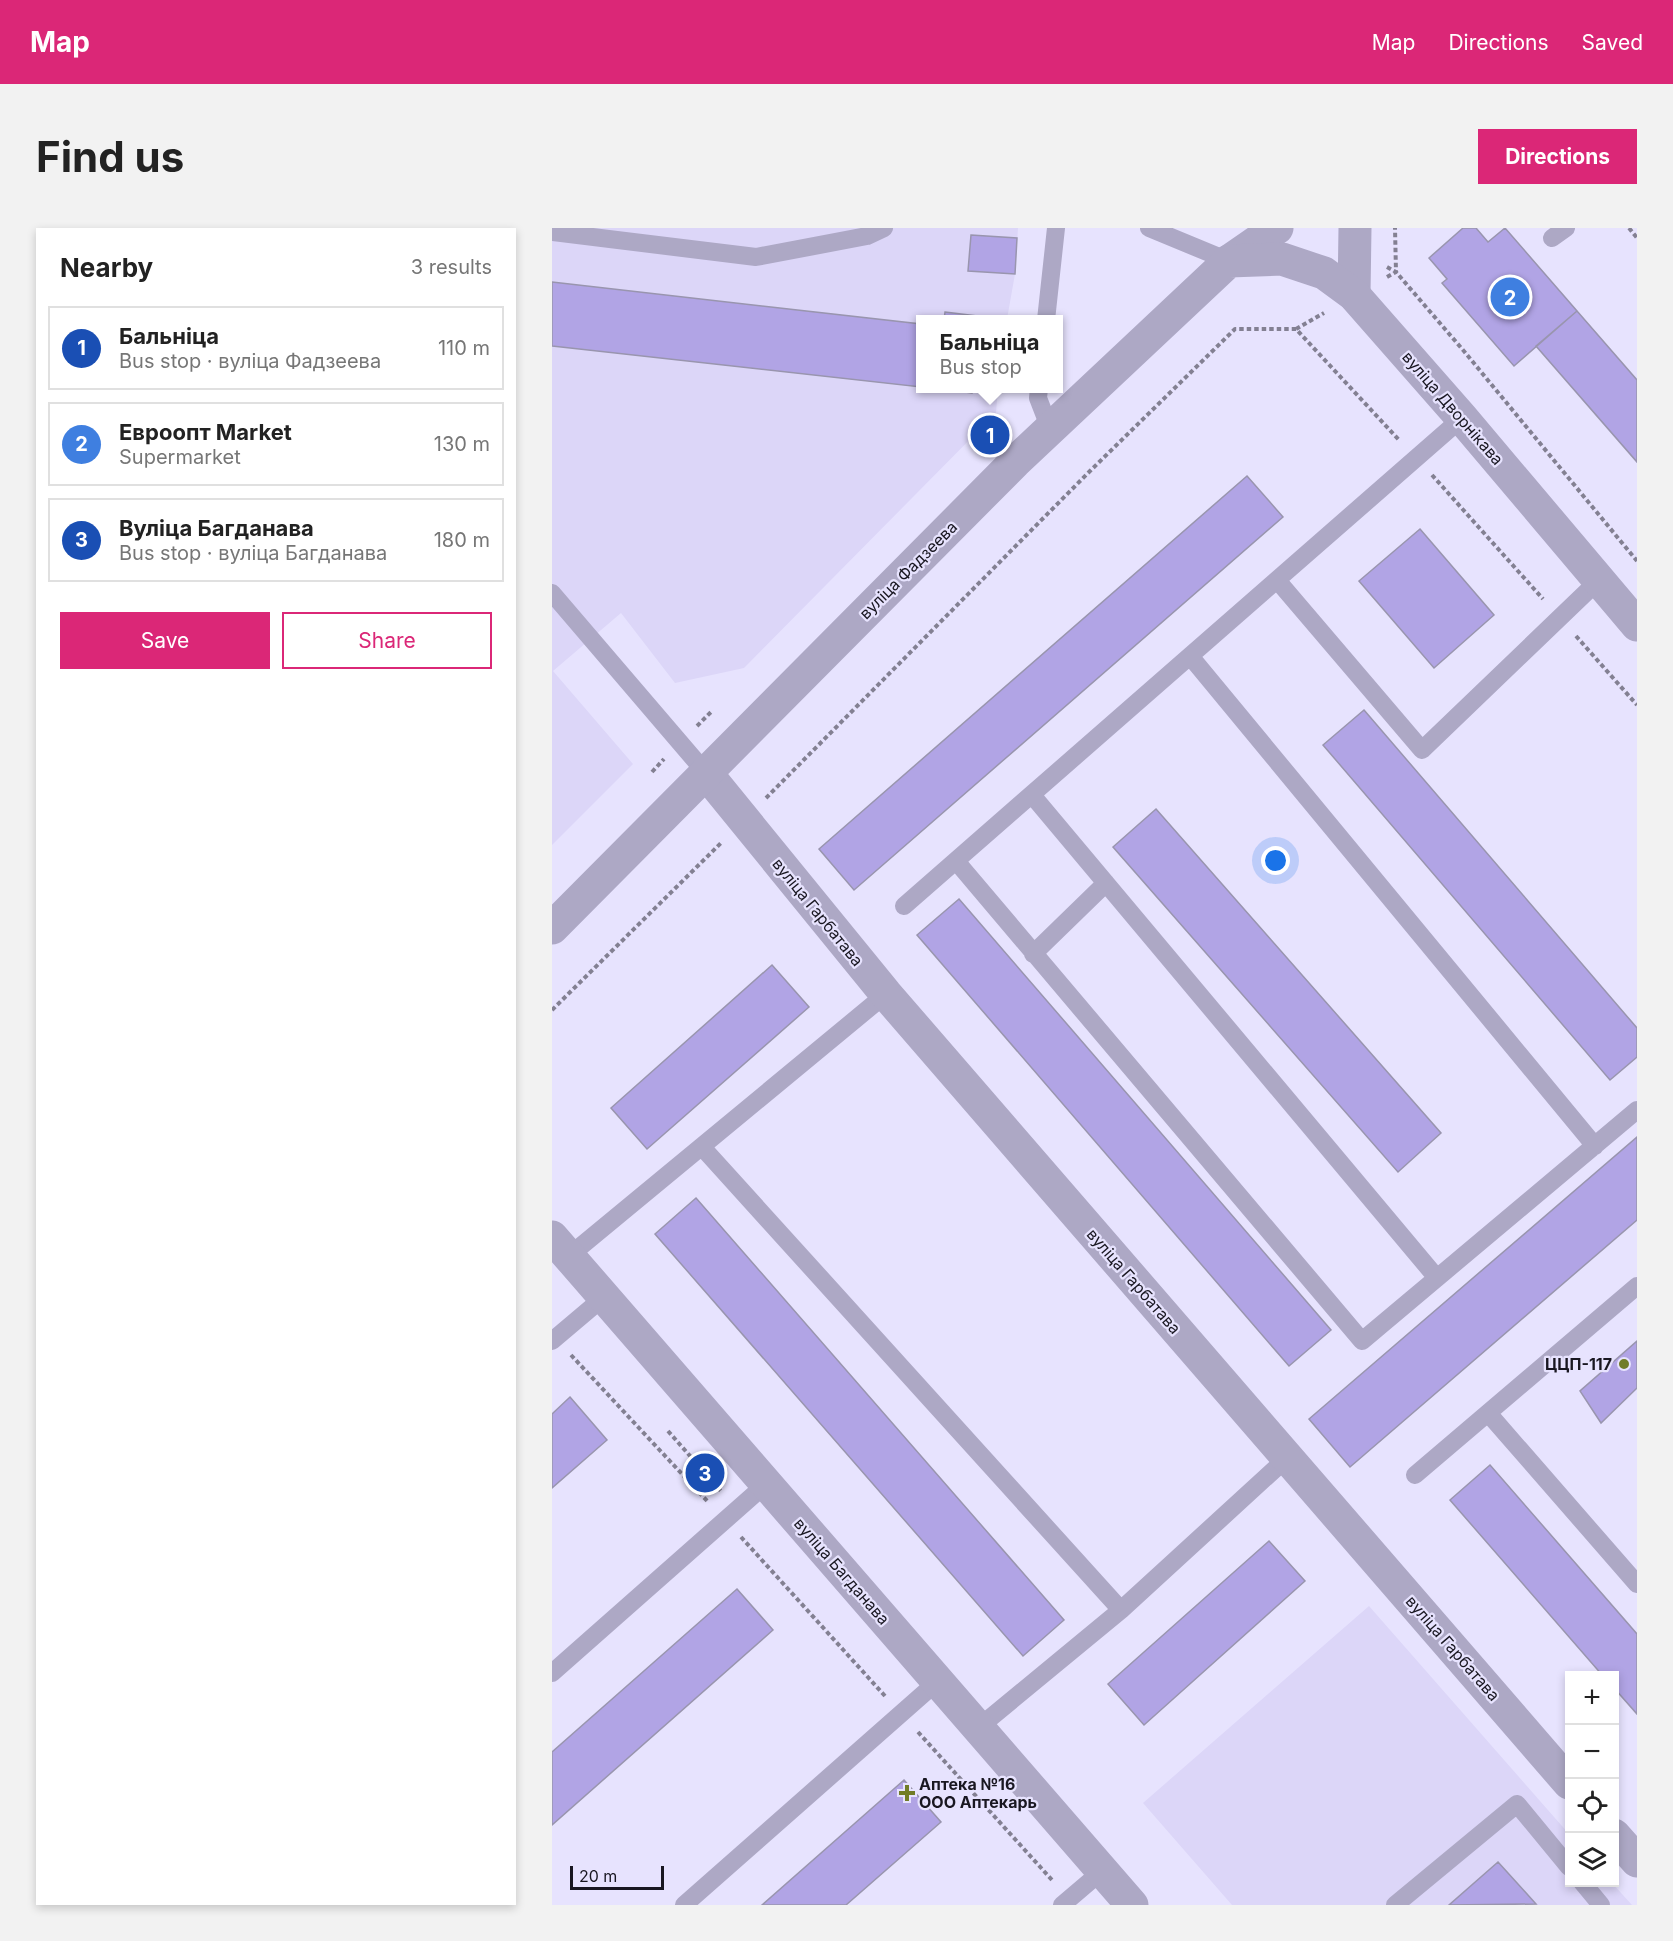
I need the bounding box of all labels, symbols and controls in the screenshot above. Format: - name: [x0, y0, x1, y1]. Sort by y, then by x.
- text: Map: [30, 25, 90, 59]
- text: Map: [1372, 30, 1415, 55]
- text: Directions: [1448, 30, 1549, 55]
- text: Saved: [1582, 30, 1643, 55]
- button: Directions: [1478, 129, 1637, 184]
- text: Find us: [36, 131, 184, 182]
- text: Nearby: [60, 252, 153, 283]
- text: 3 results: [411, 255, 492, 279]
- pin: 2: [1490, 274, 1530, 320]
- popup: [916, 315, 1063, 393]
- text: Бальніца: [119, 323, 219, 349]
- text: Бальніца: [939, 329, 1040, 355]
- text: 1: [77, 336, 86, 360]
- text: 110 m: [438, 336, 490, 360]
- street label: вуліца Дворнікава: [1398, 347, 1508, 469]
- text: Bus stop · вуліца Фадзеева: [119, 349, 381, 373]
- text: Bus stop: [939, 355, 1022, 379]
- pin: 1: [970, 412, 1010, 458]
- text: Евроопт Market: [119, 419, 292, 445]
- text: 2: [75, 432, 88, 456]
- text: 130 m: [434, 432, 490, 456]
- text: Supermarket: [119, 445, 241, 469]
- text: Вуліца Багданава: [119, 515, 314, 541]
- street label: вуліца Фадзеева: [855, 517, 961, 623]
- text: 3: [75, 528, 88, 552]
- text: 180 m: [434, 528, 490, 552]
- text: Bus stop · вуліца Багданава: [119, 541, 387, 565]
- button: Save: [60, 612, 270, 669]
- button: Share: [282, 612, 492, 669]
- your location: [1261, 846, 1290, 875]
- street label: вуліца Гарбатава: [768, 854, 868, 970]
- street label: вуліца Гарбатава: [1083, 1224, 1185, 1338]
- place label: ЦЦП-117: [1545, 1354, 1612, 1374]
- marker: ЦЦП-117: [1617, 1357, 1631, 1371]
- pin: 3: [686, 1450, 724, 1496]
- street label: вуліца Багданава: [790, 1513, 894, 1629]
- street label: вуліца Гарбатава: [1402, 1591, 1504, 1705]
- map controls: [1565, 1671, 1619, 1887]
- button: +: [1565, 1671, 1619, 1725]
- button: −: [1565, 1725, 1619, 1779]
- place label: Аптека №16 ООО Аптекарь: [919, 1774, 1037, 1812]
- button: locate: [1565, 1779, 1619, 1833]
- marker: Аптека №16 ООО Аптекарь: [900, 1786, 914, 1800]
- button: layers: [1565, 1833, 1619, 1887]
- scale bar: [570, 1863, 664, 1890]
- text: 20 m: [579, 1866, 617, 1886]

